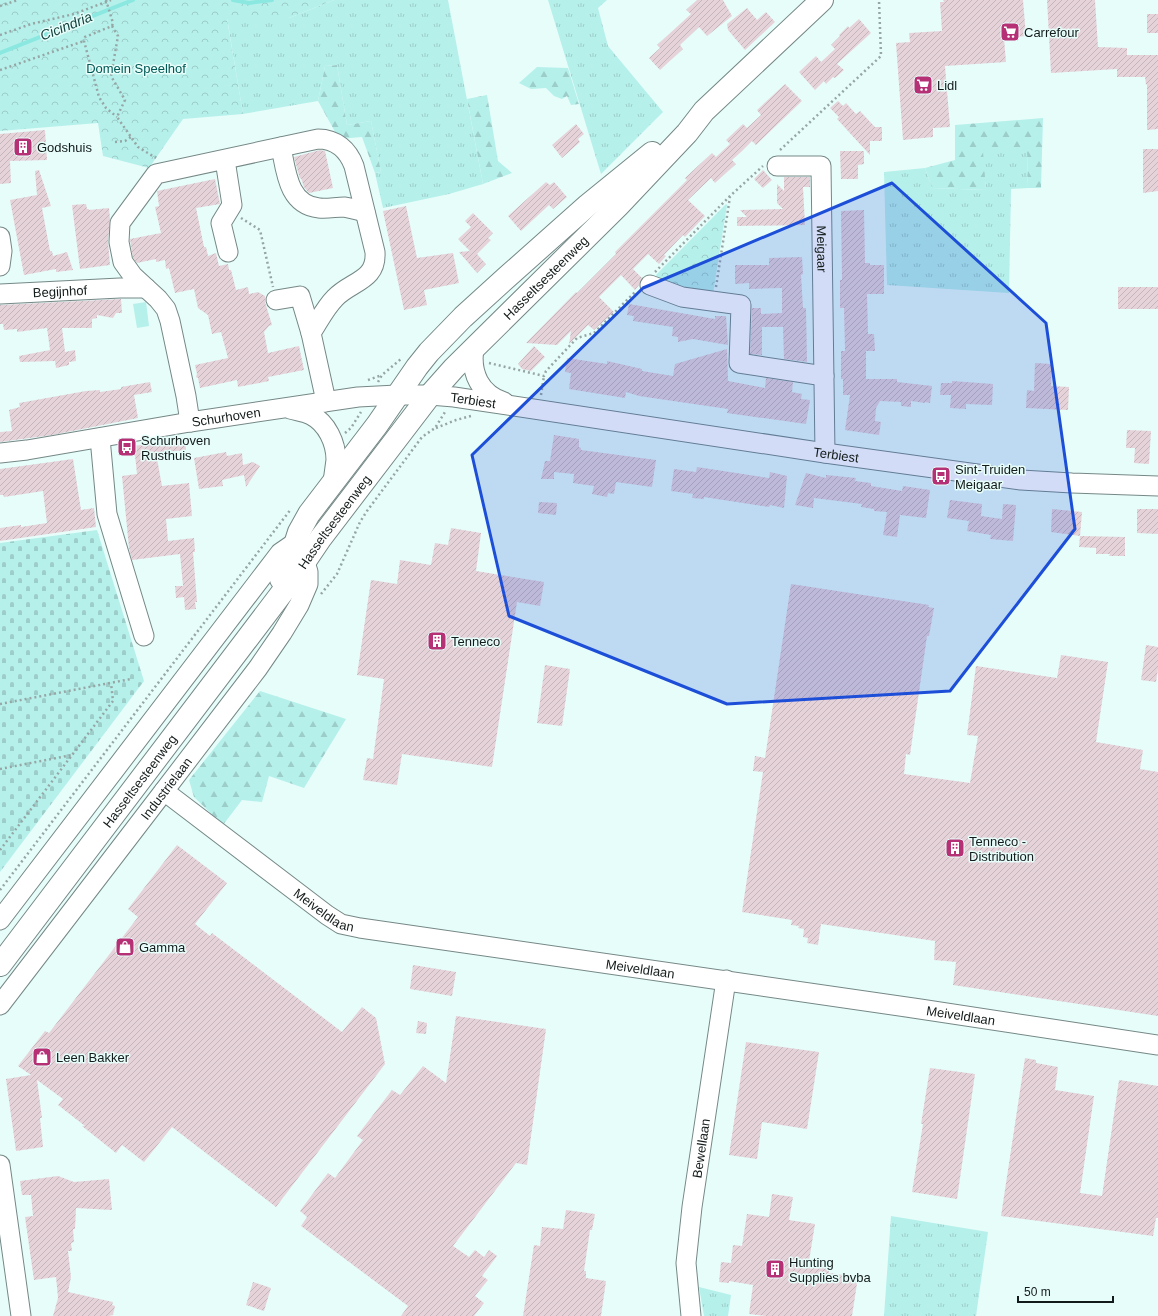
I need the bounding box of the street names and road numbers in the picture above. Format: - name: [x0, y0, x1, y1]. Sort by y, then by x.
- street label: Meigaar: [814, 225, 829, 273]
- street label: Hasseltsesteenweg: [501, 233, 591, 323]
- street label: Begijnhof: [32, 283, 88, 300]
- street label: Terbiest: [450, 390, 497, 411]
- street label: Schurhoven: [191, 405, 262, 430]
- street label: Terbiest: [812, 444, 860, 466]
- street label: Hasseltsesteenweg: [295, 472, 374, 572]
- street label: Hasseltsesteenweg: [100, 732, 180, 831]
- street label: Industrielaan: [138, 754, 195, 823]
- street label: Meiveldlaan: [291, 886, 355, 935]
- street label: Meiveldlaan: [605, 957, 676, 981]
- street label: Meiveldlaan: [925, 1003, 996, 1028]
- street label: Bewellaan: [689, 1117, 713, 1179]

